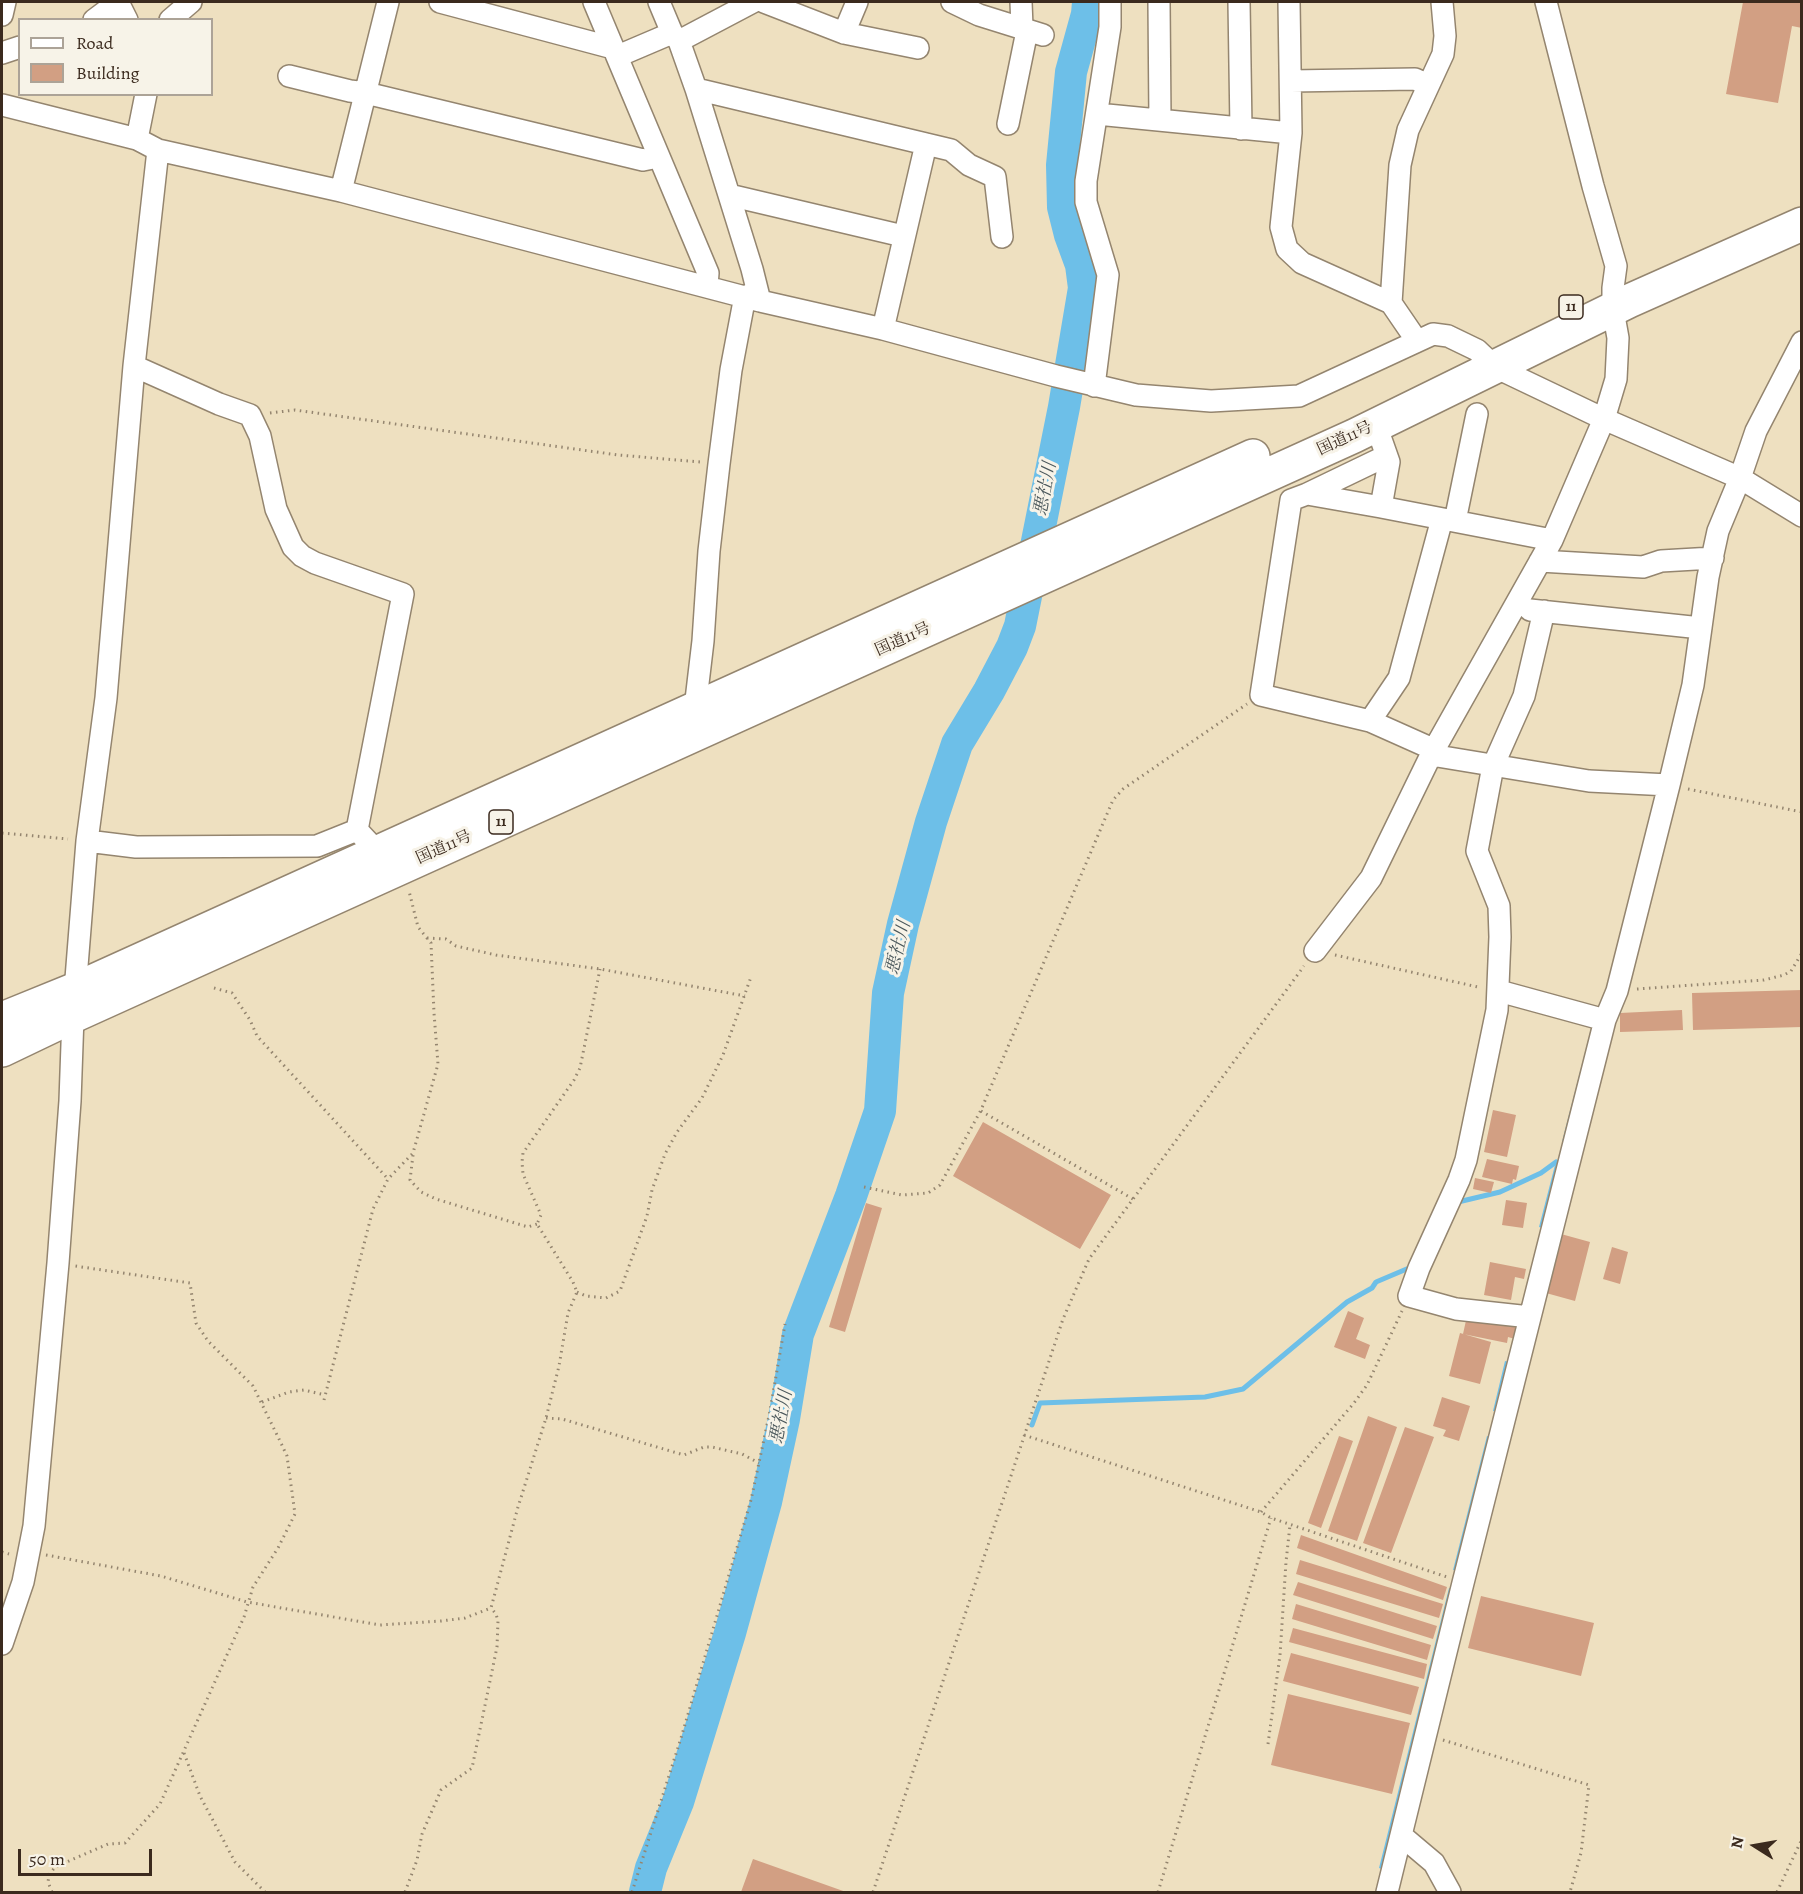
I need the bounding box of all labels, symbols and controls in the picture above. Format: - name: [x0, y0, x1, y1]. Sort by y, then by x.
- legend: [18, 18, 213, 96]
- text: Road: [76, 31, 113, 55]
- text: Building: [76, 61, 140, 85]
- road number: 11: [1559, 295, 1583, 319]
- street label: 国道11号: [1314, 418, 1376, 460]
- water label: 悪社川: [1030, 460, 1062, 518]
- street label: 国道11号: [872, 619, 934, 661]
- road number: 11: [489, 810, 513, 834]
- street label: 国道11号: [413, 827, 475, 869]
- water label: 悪社川: [882, 919, 916, 977]
- water label: 悪社川: [766, 1388, 798, 1446]
- north arrow: [1725, 1816, 1785, 1876]
- text: N: [1725, 1835, 1749, 1850]
- scale bar: [21, 1837, 154, 1875]
- text: 50 m: [29, 1847, 65, 1871]

